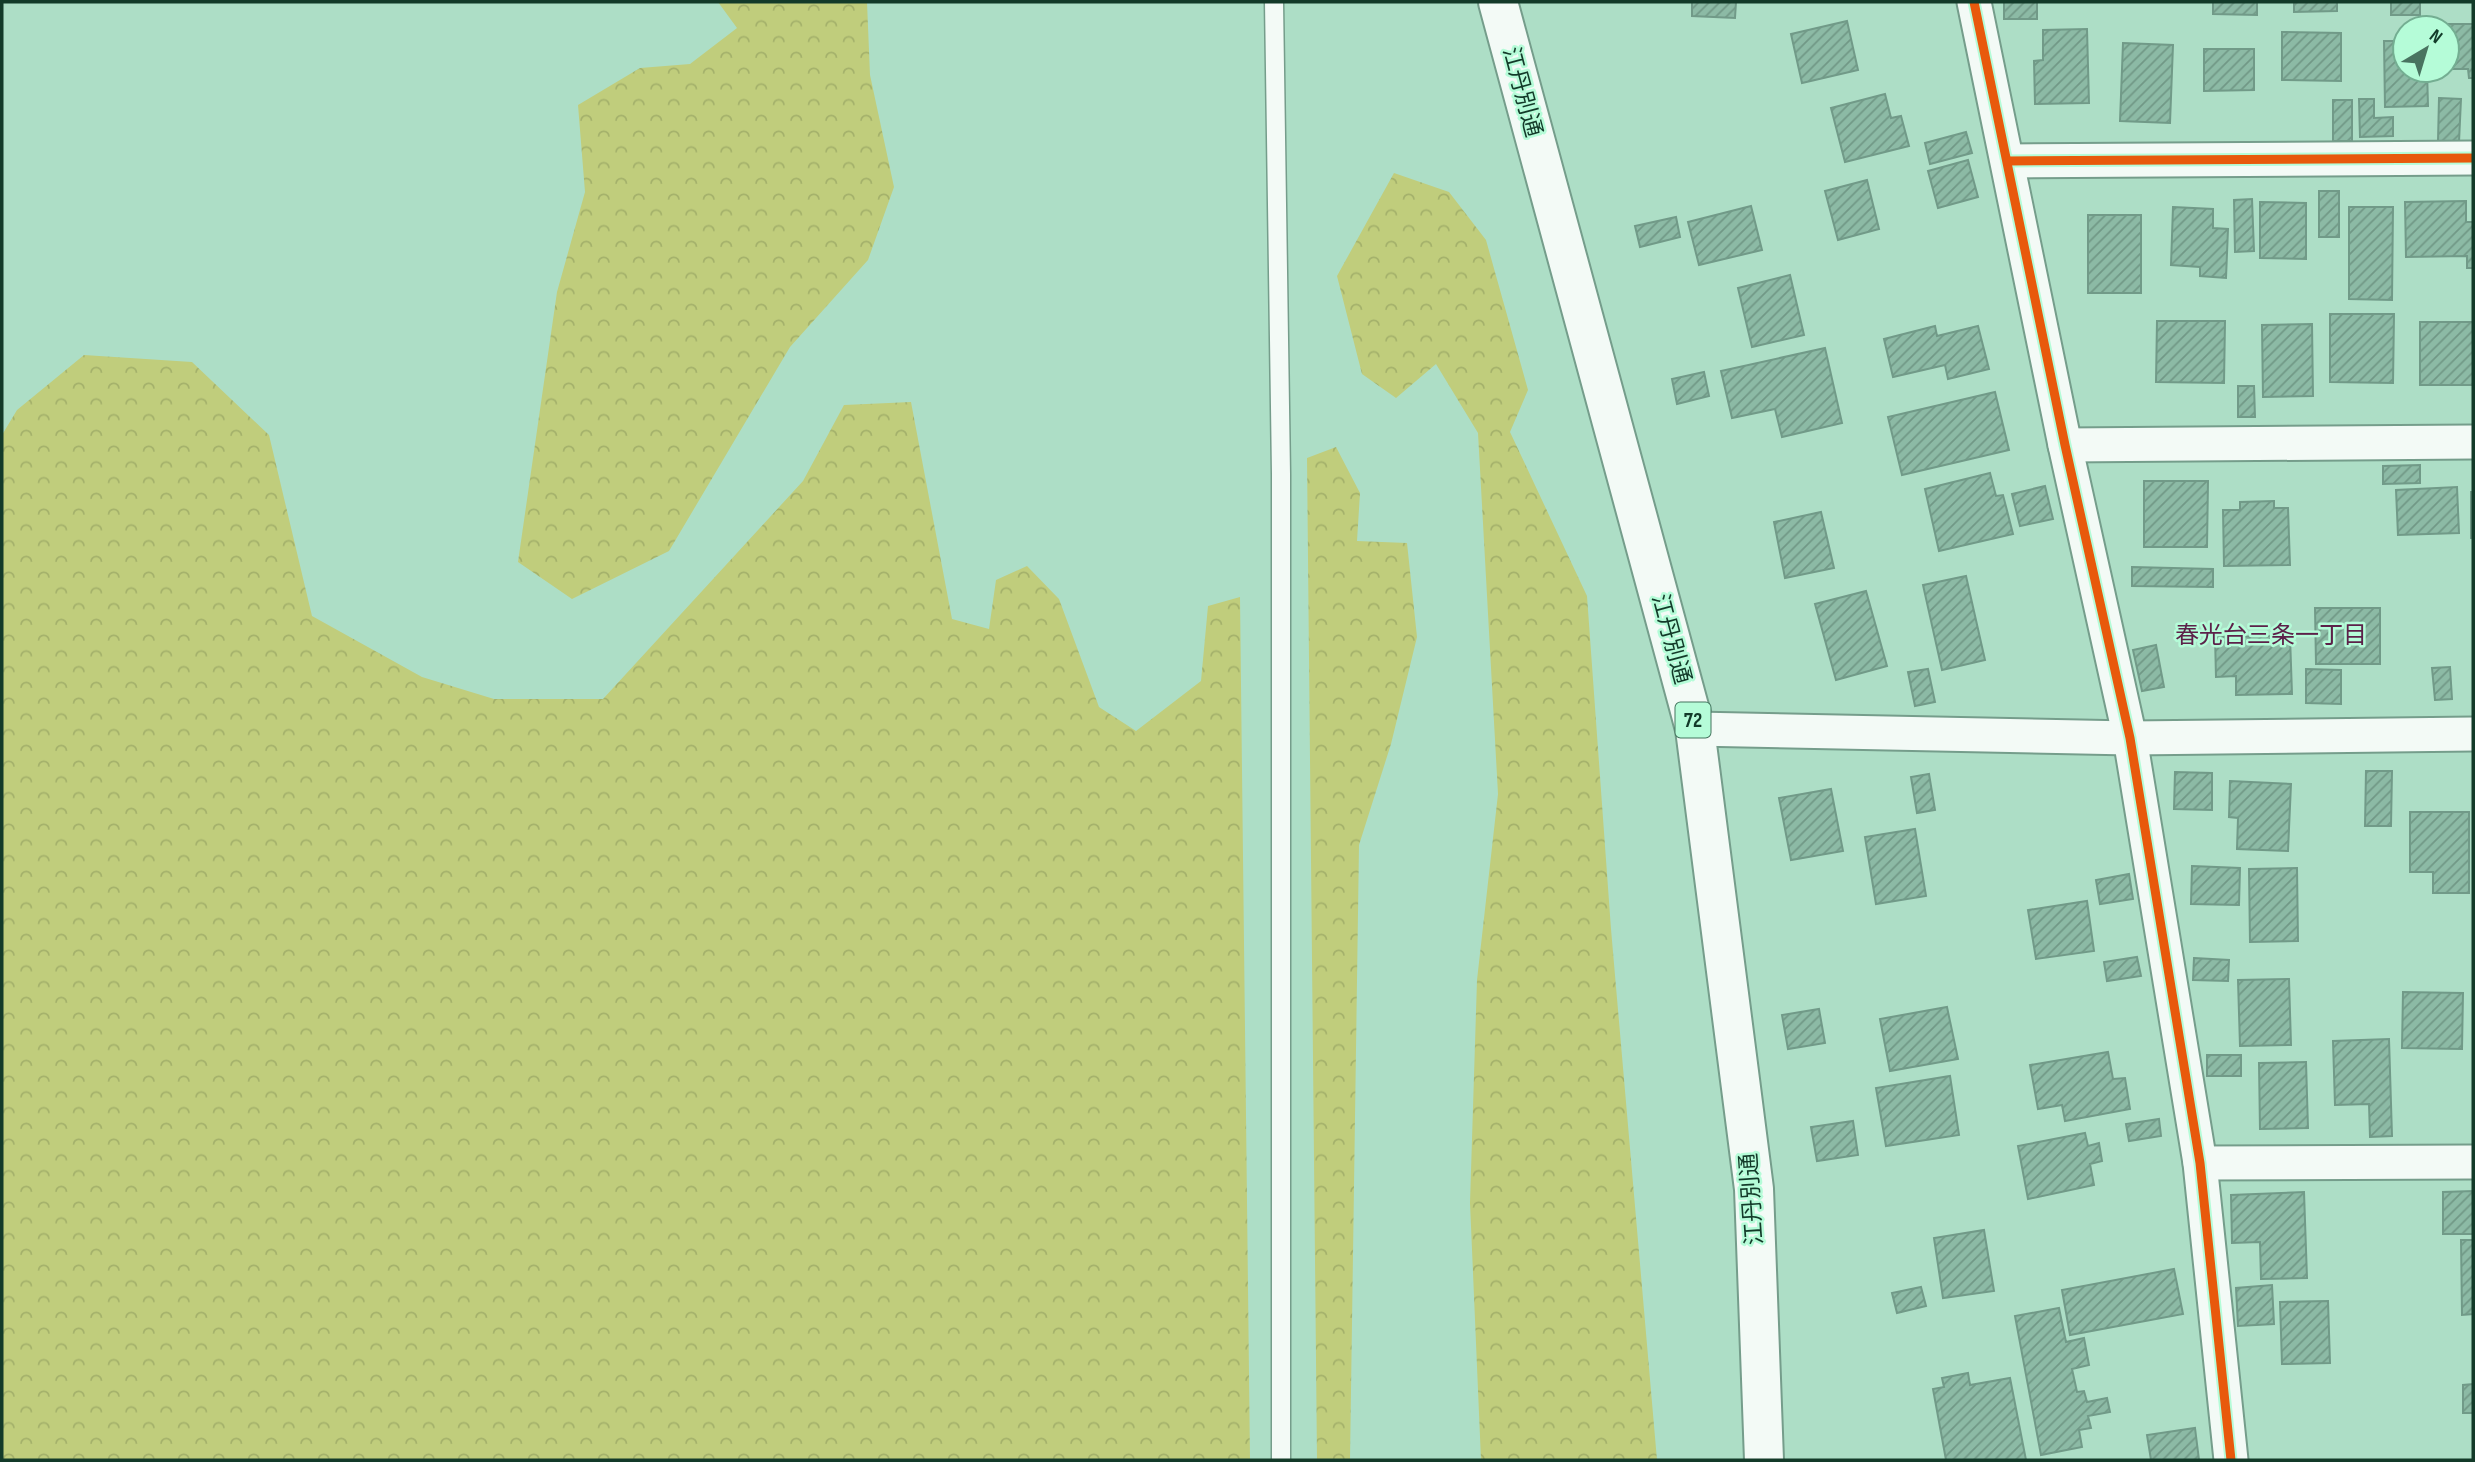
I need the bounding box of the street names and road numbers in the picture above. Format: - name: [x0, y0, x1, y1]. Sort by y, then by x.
- street label: 江丹別通: [1497, 44, 1547, 140]
- street label: 江丹別通: [1646, 591, 1696, 687]
- road number: 72: [1676, 702, 1710, 738]
- street label: 江丹別通: [1735, 1152, 1769, 1246]

